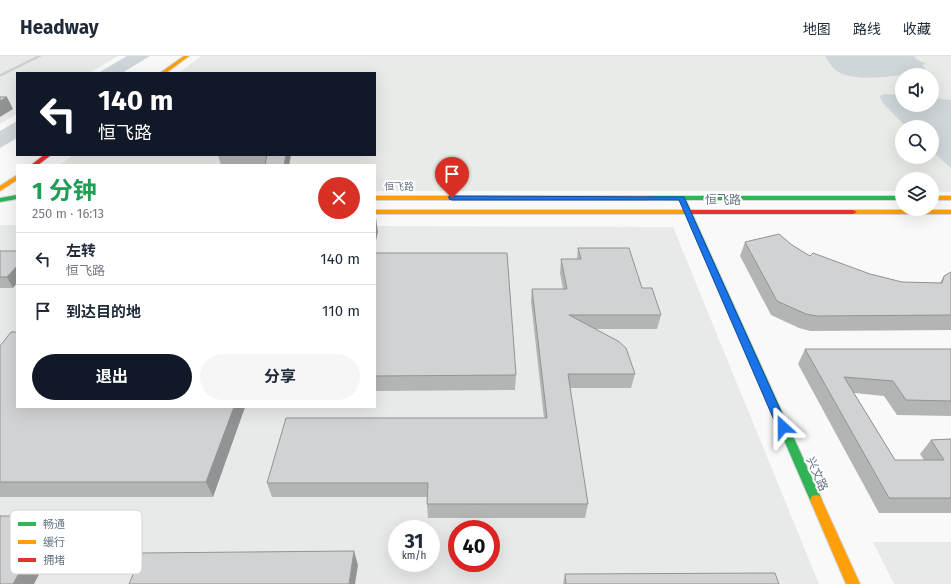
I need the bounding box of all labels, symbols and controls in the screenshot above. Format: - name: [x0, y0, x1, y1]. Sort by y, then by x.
- text: Headway: [20, 16, 99, 39]
- text: 地图: [803, 21, 831, 38]
- text: 路线: [853, 21, 881, 38]
- text: 收藏: [903, 21, 931, 38]
- map controls: [895, 68, 939, 216]
- button: sound: [895, 68, 939, 112]
- text: 140 m: [98, 84, 174, 117]
- icon: left: [32, 88, 84, 140]
- button: search: [895, 120, 939, 164]
- text: 恒飞路: [98, 122, 152, 144]
- pin: [435, 157, 469, 198]
- icon: arrive: [441, 163, 463, 185]
- button: layers: [895, 172, 939, 216]
- text: 1 分钟: [32, 177, 97, 205]
- button: close: [318, 177, 360, 219]
- street label: 恒飞路: [384, 181, 414, 193]
- street label: 恒飞路: [705, 193, 741, 207]
- text: 250 m · 16:13: [32, 206, 104, 221]
- text: 左转: [66, 242, 96, 260]
- icon: left: [32, 248, 54, 270]
- text: 140 m: [320, 250, 360, 268]
- text: 恒飞路: [66, 263, 105, 278]
- icon: arrive: [32, 300, 54, 322]
- text: 110 m: [322, 302, 360, 320]
- text: 到达目的地: [66, 303, 141, 321]
- button: 退出: [32, 354, 192, 400]
- button: 分享: [200, 354, 360, 400]
- position arrow: [762, 406, 804, 448]
- street label: 兴文路: [803, 455, 831, 493]
- legend: [10, 510, 142, 574]
- text: 畅通: [43, 518, 65, 531]
- speed limit sign: 40: [448, 520, 500, 572]
- text: 31: [404, 529, 424, 553]
- text: 缓行: [43, 536, 65, 549]
- text: km/h: [402, 550, 426, 562]
- text: 拥堵: [43, 554, 65, 567]

